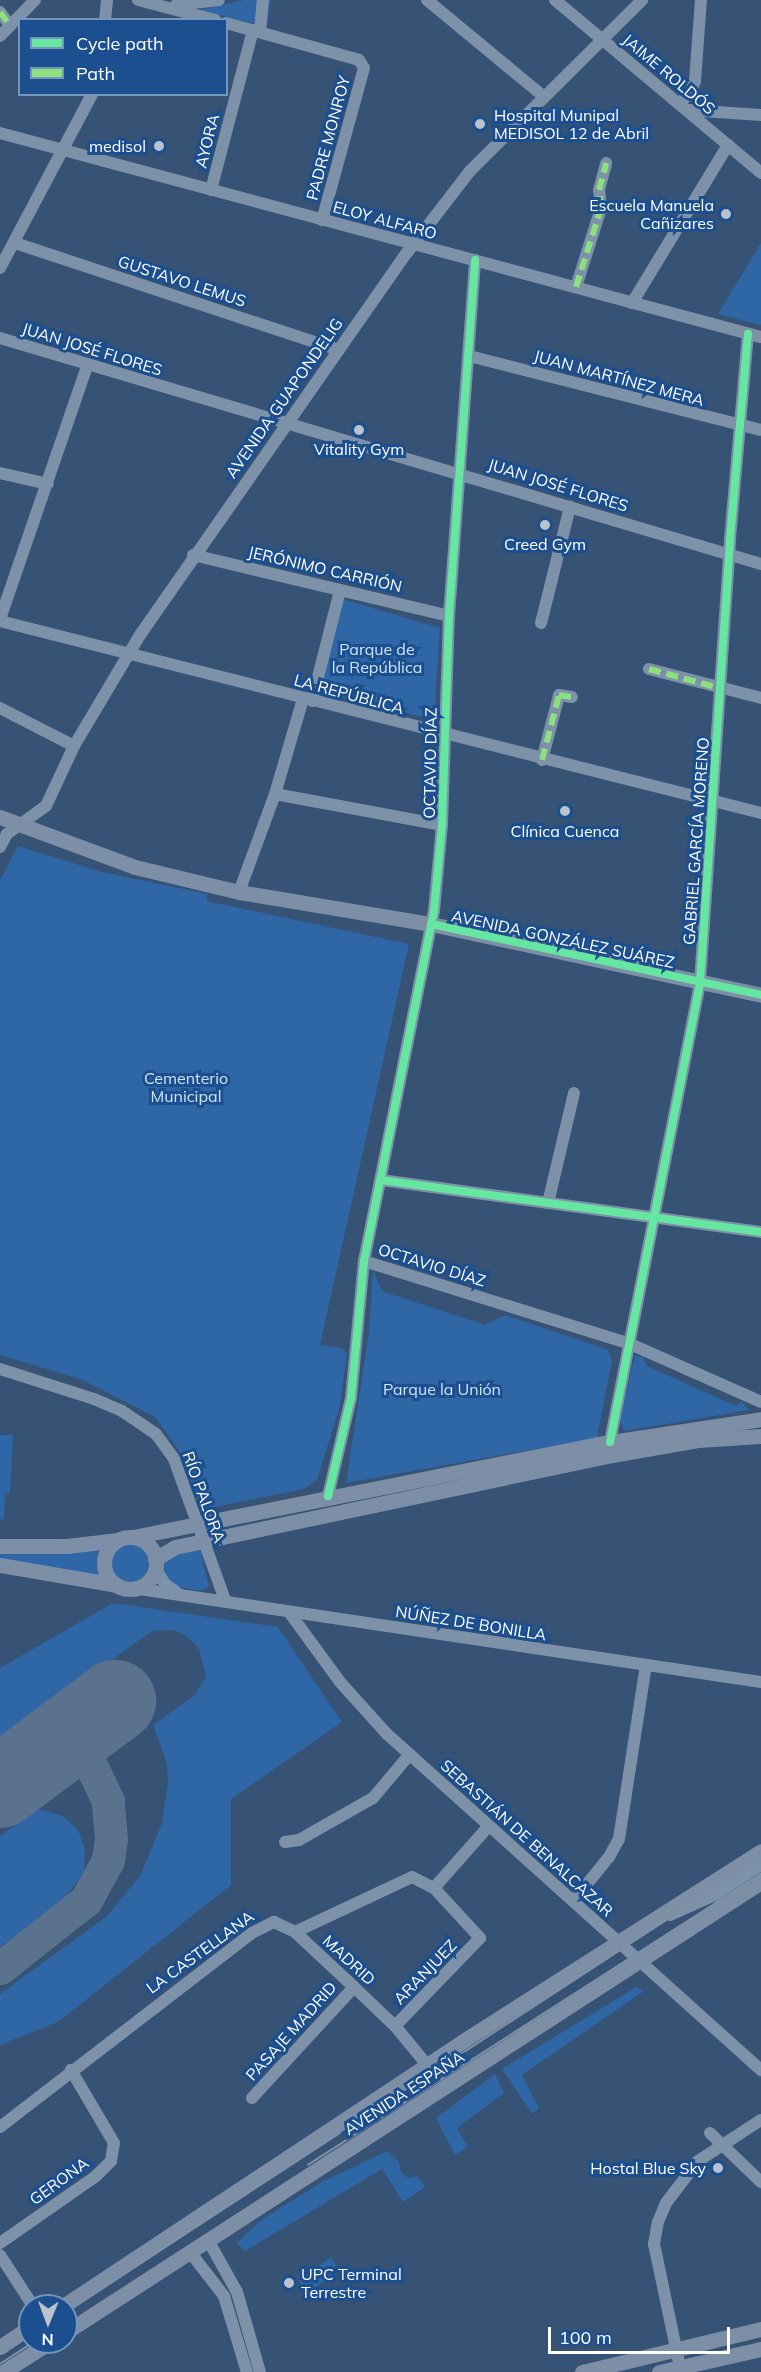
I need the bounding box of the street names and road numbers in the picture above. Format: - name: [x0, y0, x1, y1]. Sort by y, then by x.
- street label: JAIME ROLDÓS: [619, 30, 719, 118]
- street label: PADRE MONROY: [302, 74, 354, 202]
- street label: AYORA: [191, 112, 223, 170]
- street label: ELOY ALFARO: [331, 197, 439, 243]
- street label: GUSTAVO LEMUS: [116, 251, 248, 311]
- street label: AVENIDA GUAPONDELIG: [221, 314, 347, 482]
- street label: JUAN JOSÉ FLORES: [20, 319, 164, 379]
- street label: JUAN MARTÍNEZ MERA: [532, 346, 706, 410]
- street label: JUAN JOSÉ FLORES: [486, 455, 630, 515]
- street label: JERÓNIMO CARRIÓN: [246, 542, 404, 596]
- street label: LA REPÚBLICA: [292, 670, 406, 718]
- street label: OCTAVIO DÍAZ: [419, 707, 441, 819]
- street label: GABRIEL GARCÍA MORENO: [679, 736, 713, 946]
- street label: AVENIDA GONZÁLEZ SUÁREZ: [450, 906, 676, 972]
- street label: OCTAVIO DÍAZ: [376, 1240, 488, 1290]
- street label: RÍO PALORA: [179, 1449, 229, 1545]
- street label: NÚÑEZ DE BONILLA: [394, 1602, 548, 1644]
- street label: SEBASTIÁN DE BENALCAZAR: [437, 1755, 617, 1921]
- street label: LA CASTELLANA: [143, 1907, 257, 1997]
- street label: MADRID: [319, 1931, 379, 1989]
- street label: ARANJUEZ: [390, 1936, 460, 2008]
- street label: PASAJE MADRID: [242, 1978, 340, 2084]
- street label: AVENIDA ESPAÑA: [340, 2047, 468, 2139]
- street label: GERONA: [26, 2153, 92, 2209]

